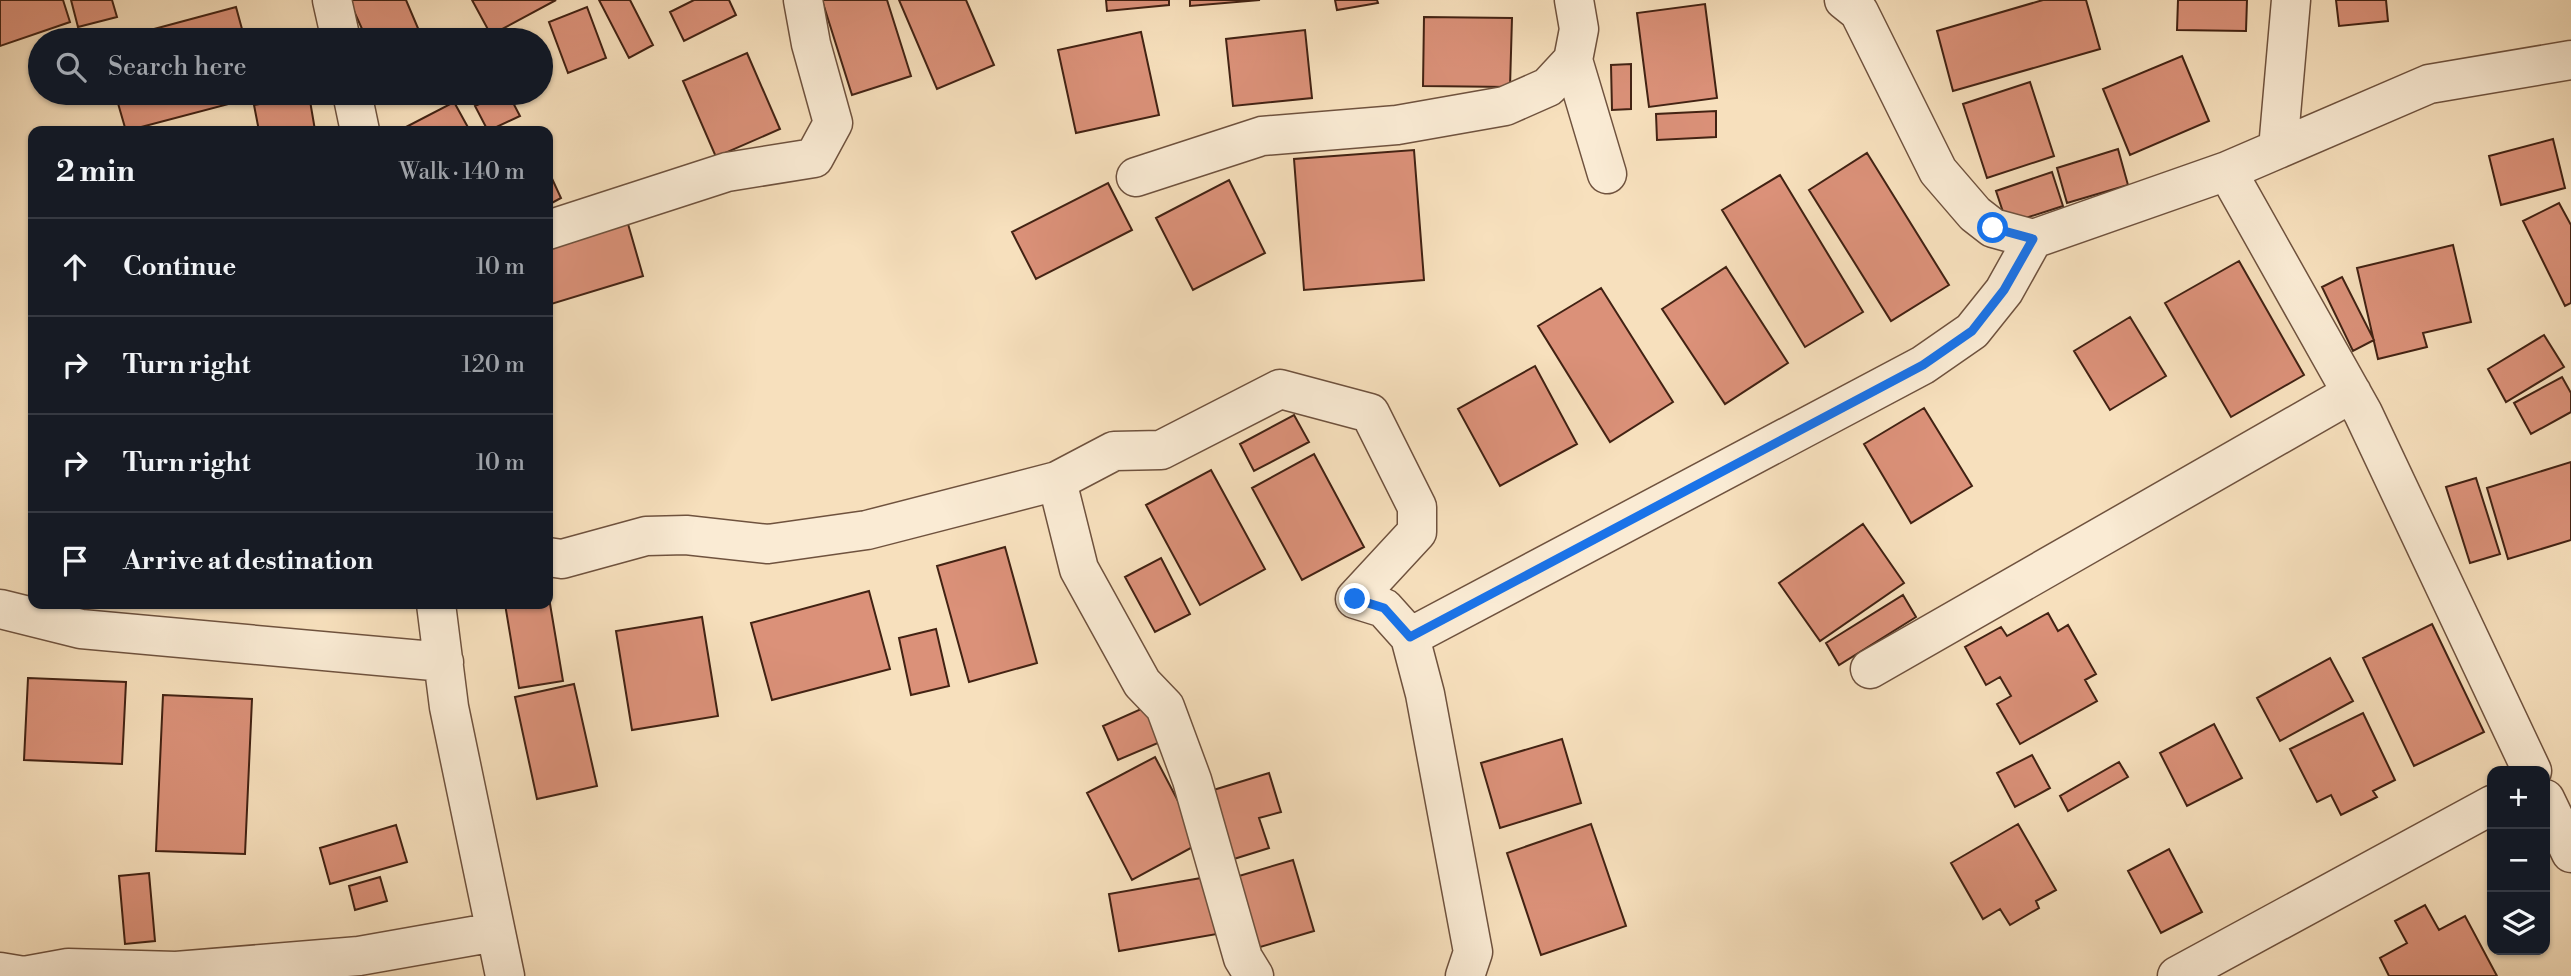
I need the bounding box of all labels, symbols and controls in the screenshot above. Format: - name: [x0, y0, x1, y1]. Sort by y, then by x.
- search box: [28, 28, 553, 105]
- icon: search: [52, 48, 90, 86]
- text: Search here: [108, 51, 247, 83]
- text: 2 min: [56, 153, 135, 191]
- text: Walk · 140 m: [399, 158, 525, 186]
- route start: [1977, 212, 2008, 243]
- icon: ahead: [56, 248, 94, 286]
- text: Continue: [123, 251, 236, 283]
- text: 10 m: [476, 253, 525, 281]
- icon: right: [56, 346, 94, 384]
- text: Turn right: [123, 349, 251, 381]
- text: 120 m: [461, 351, 525, 379]
- icon: right: [56, 444, 94, 482]
- text: Turn right: [123, 447, 251, 479]
- text: 10 m: [476, 449, 525, 477]
- icon: arrive: [56, 542, 94, 580]
- text: Arrive at destination: [123, 545, 373, 577]
- route end: [1339, 583, 1370, 614]
- map controls: [2487, 766, 2550, 955]
- button: +: [2487, 766, 2550, 829]
- button: −: [2487, 829, 2550, 892]
- button: layers: [2487, 892, 2550, 955]

